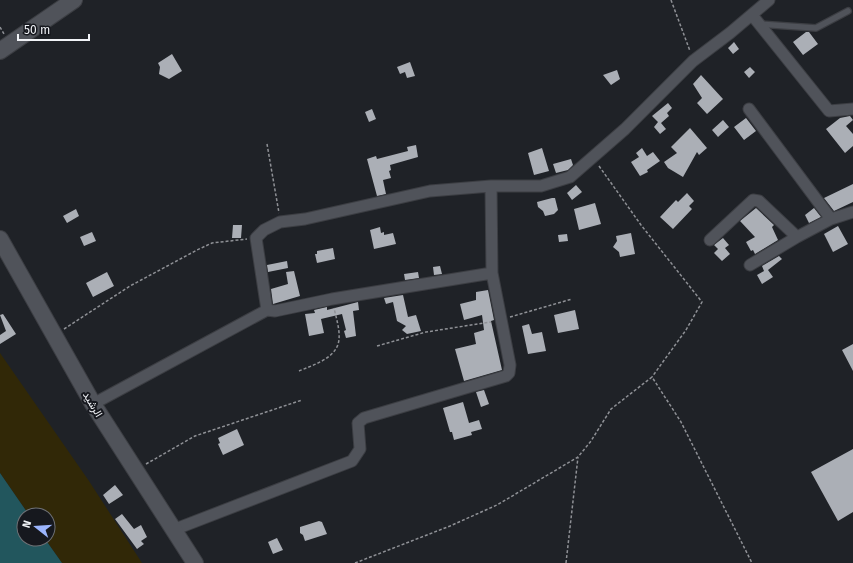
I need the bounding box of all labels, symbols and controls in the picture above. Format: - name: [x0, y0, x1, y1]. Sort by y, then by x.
- scale bar: [18, 16, 89, 42]
- text: 50 m: [24, 23, 50, 37]
- street label: الرشيد: [80, 389, 105, 419]
- north arrow: [16, 507, 56, 547]
- text: N: [20, 519, 34, 530]

